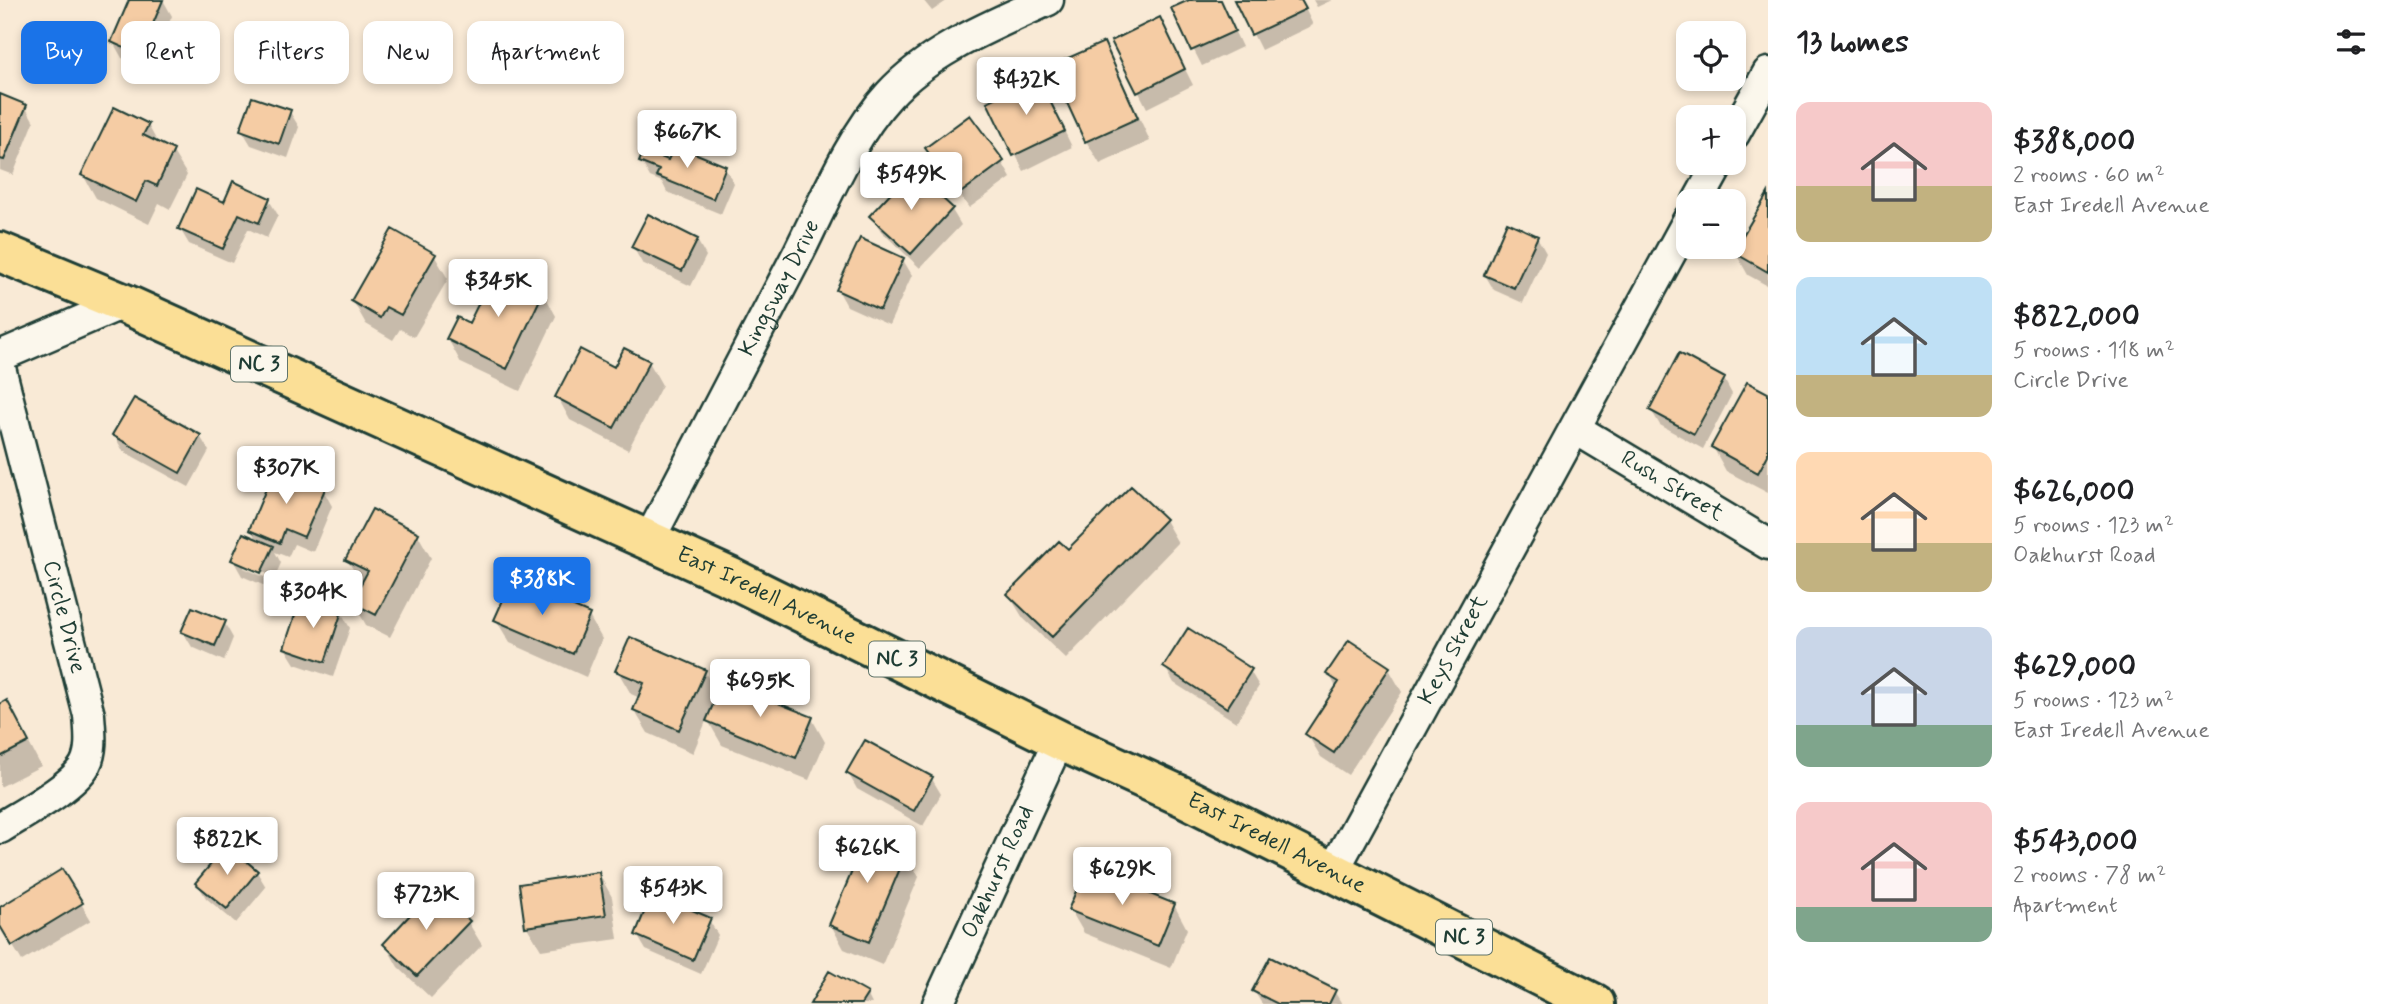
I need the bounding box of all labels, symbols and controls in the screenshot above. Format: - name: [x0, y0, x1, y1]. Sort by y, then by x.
- chip: Buy: [21, 21, 107, 84]
- chip: Rent: [121, 21, 220, 84]
- chip: Filters: [234, 21, 349, 84]
- chip: New: [363, 21, 453, 84]
- chip: Apartment: [467, 21, 624, 84]
- map controls: [1676, 21, 1746, 259]
- button: locate: [1676, 21, 1746, 91]
- text: 13 homes: [1796, 23, 1909, 62]
- icon: filters: [2332, 23, 2370, 61]
- pin: $432K: [977, 58, 1075, 117]
- text: $432K: [993, 65, 1059, 95]
- button: +: [1676, 105, 1746, 175]
- pin: $667K: [638, 110, 736, 170]
- text: $667K: [653, 118, 721, 148]
- text: $388,000: [2013, 122, 2135, 161]
- icon: home: [1852, 130, 1936, 214]
- pin: $549K: [862, 152, 960, 212]
- text: $549K: [876, 160, 946, 190]
- text: 2 rooms · 60 m²: [2013, 161, 2165, 191]
- button: −: [1676, 189, 1746, 259]
- text: East Iredell Avenue: [2013, 191, 2210, 221]
- street label: Kingsway Drive: [732, 215, 827, 362]
- pin: $345K: [449, 260, 547, 319]
- text: $345K: [465, 267, 531, 297]
- text: $822,000: [2013, 297, 2140, 336]
- icon: home: [1852, 305, 1936, 389]
- text: 5 rooms · 118 m²: [2013, 336, 2175, 366]
- road number: NC 3: [231, 346, 287, 382]
- text: Circle Drive: [2013, 366, 2129, 396]
- street label: Rush Street: [1615, 444, 1730, 529]
- pin: $307K: [237, 447, 335, 506]
- text: $307K: [253, 454, 319, 484]
- text: $626,000: [2013, 472, 2134, 511]
- icon: home: [1852, 480, 1936, 564]
- text: 5 rooms · 123 m²: [2013, 511, 2174, 541]
- street label: East Iredell Avenue: [671, 540, 861, 652]
- text: Oakhurst Road: [2013, 541, 2156, 571]
- street label: Circle Drive: [35, 557, 93, 677]
- pin: $388K: [493, 558, 591, 617]
- text: $388K: [509, 565, 575, 595]
- pin: $304K: [264, 570, 362, 630]
- text: $304K: [280, 578, 346, 608]
- street label: Keys Street: [1412, 590, 1496, 710]
- road number: NC 3: [869, 642, 925, 676]
- text: $629,000: [2013, 647, 2136, 686]
- icon: home: [1852, 655, 1936, 739]
- pin: $695K: [711, 660, 809, 719]
- text: $695K: [726, 667, 794, 697]
- text: 5 rooms · 123 m²: [2013, 686, 2174, 716]
- text: East Iredell Avenue: [2013, 716, 2210, 746]
- street label: East Iredell Avenue: [1182, 786, 1371, 901]
- street label: Oakhurst Road: [955, 801, 1042, 943]
- pin: $822K: [178, 818, 276, 877]
- text: $543,000: [2013, 822, 2138, 861]
- text: $822K: [193, 825, 261, 855]
- pin: $626K: [818, 826, 916, 885]
- icon: home: [1852, 830, 1936, 914]
- text: $626K: [835, 833, 899, 863]
- pin: $629K: [1073, 848, 1171, 907]
- text: $629K: [1089, 855, 1155, 885]
- text: 2 rooms · 78 m²: [2013, 861, 2166, 891]
- pin: $543K: [624, 866, 722, 926]
- pin: $723K: [377, 872, 475, 932]
- text: $543K: [640, 874, 706, 904]
- text: $723K: [393, 880, 459, 910]
- text: Apartment: [2013, 891, 2118, 921]
- road number: NC 3: [1436, 920, 1492, 954]

